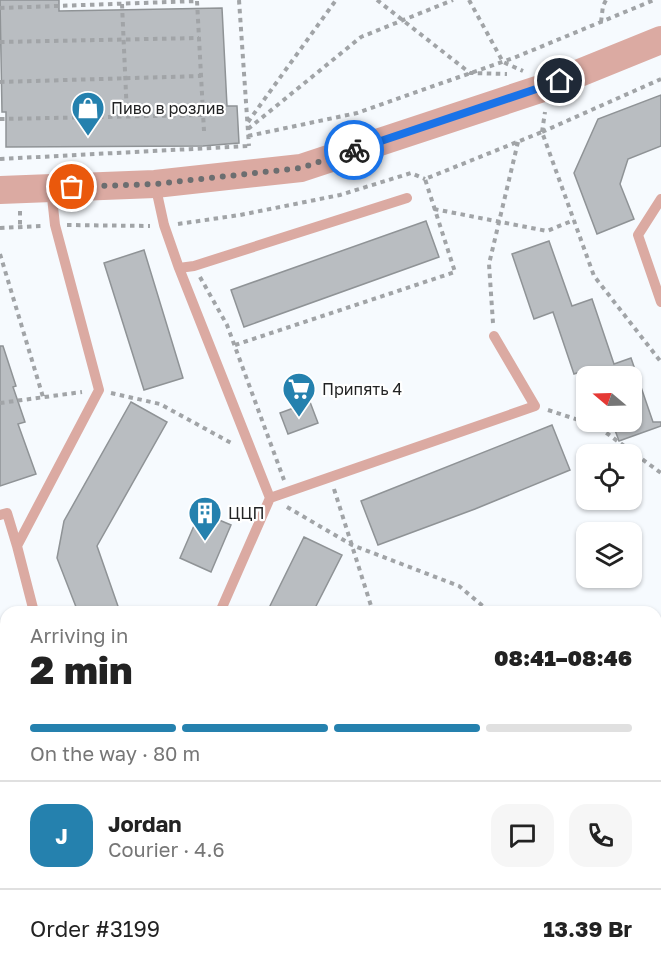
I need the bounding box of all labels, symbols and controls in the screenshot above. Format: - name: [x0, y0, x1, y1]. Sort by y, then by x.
- pin: [534, 55, 585, 106]
- icon: home: [543, 64, 576, 97]
- shop icon: Пиво в розлив: [70, 90, 106, 137]
- place label: Пиво в розлив: [111, 98, 224, 118]
- courier: [324, 120, 384, 180]
- icon: bike: [338, 134, 371, 167]
- pin: [46, 161, 97, 212]
- icon: bag: [55, 170, 88, 203]
- north arrow: [576, 366, 642, 432]
- map controls: [576, 366, 642, 588]
- supermarket icon: Припять 4: [281, 371, 317, 418]
- place label: Припять 4: [322, 379, 402, 399]
- button: locate: [576, 444, 642, 510]
- building icon: ЦЦП: [187, 495, 223, 542]
- place label: ЦЦП: [228, 503, 264, 523]
- button: layers: [576, 522, 642, 588]
- text: Arriving in: [30, 623, 128, 647]
- text: 08:41–08:46: [494, 644, 632, 671]
- text: 2 min: [30, 646, 133, 693]
- text: On the way · 80 m: [30, 741, 200, 765]
- button: chat: [491, 804, 554, 867]
- button: phone: [569, 804, 632, 867]
- text: Jordan: [108, 810, 182, 837]
- text: J: [55, 822, 68, 849]
- text: Courier · 4.6: [108, 837, 225, 861]
- text: Order #3199: [30, 915, 160, 942]
- text: 13.39 Br: [543, 915, 632, 942]

